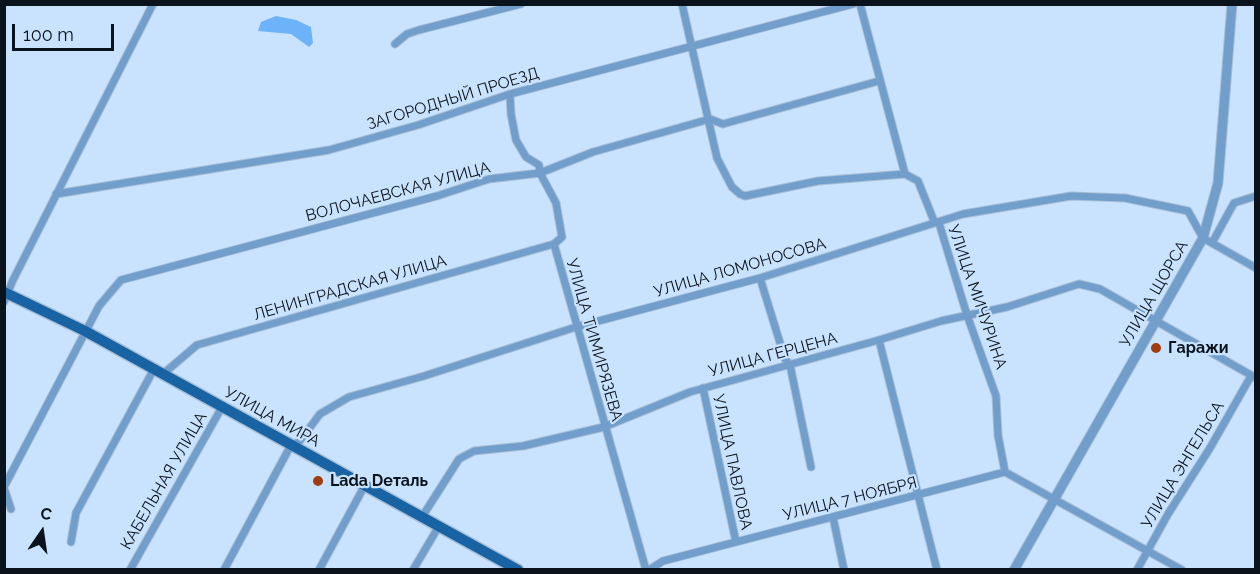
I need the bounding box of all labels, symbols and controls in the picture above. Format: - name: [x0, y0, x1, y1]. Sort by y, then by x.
- scale bar: [15, 12, 117, 50]
- text: 100 m: [23, 24, 74, 45]
- street label: ЗАГОРОДНЫЙ ПРОЕЗД: [365, 64, 541, 134]
- street label: ВОЛОЧАЕВСКАЯ УЛИЦА: [304, 158, 492, 226]
- street label: УЛИЦА МИЧУРИНА: [943, 222, 1011, 372]
- street label: УЛИЦА ЛОМОНОСОВА: [652, 234, 828, 302]
- street label: УЛИЦА ЩОРСА: [1116, 237, 1192, 351]
- street label: ЛЕНИНГРАДСКАЯ УЛИЦА: [251, 251, 449, 325]
- street label: УЛИЦА ТИМИРЯЗЕВА: [562, 257, 626, 423]
- street label: УЛИЦА ГЕРЦЕНА: [707, 329, 839, 381]
- place label: Гаражи: [1168, 338, 1229, 358]
- marker: Гаражи: [1149, 341, 1163, 355]
- street label: УЛИЦА МИРА: [221, 383, 323, 451]
- street label: УЛИЦА ПАВЛОВА: [708, 392, 756, 532]
- street label: УЛИЦА ЭНГЕЛЬСА: [1138, 398, 1228, 532]
- street label: КАБЕЛЬНАЯ УЛИЦА: [117, 409, 211, 553]
- place label: Lada Dеталь: [330, 471, 428, 491]
- street label: УЛИЦА 7 НОЯБРЯ: [781, 473, 919, 525]
- marker: Lada Dеталь: [311, 474, 325, 488]
- north arrow: [12, 502, 72, 562]
- text: С: [39, 503, 54, 524]

